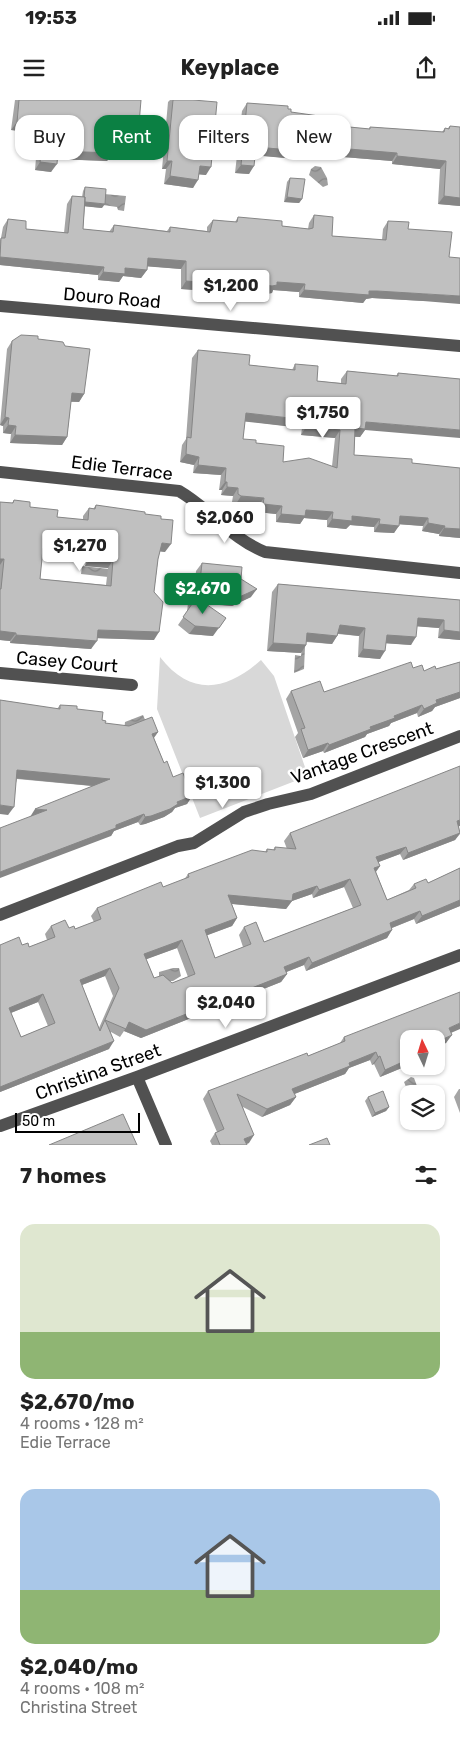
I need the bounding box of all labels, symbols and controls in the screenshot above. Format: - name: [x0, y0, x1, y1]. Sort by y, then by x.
- text: 19:53: [25, 6, 77, 29]
- icon: menu: [20, 54, 48, 82]
- text: Keyplace: [181, 54, 279, 81]
- icon: share: [412, 54, 440, 82]
- chip: Buy: [15, 115, 84, 160]
- chip: Rent: [94, 115, 169, 160]
- chip: Filters: [179, 115, 268, 160]
- chip: New: [278, 115, 351, 160]
- pin: $1,200: [190, 270, 272, 312]
- text: $1,200: [203, 276, 259, 295]
- street label: Douro Road: [62, 283, 162, 313]
- pin: $1,750: [282, 396, 364, 439]
- text: $1,750: [297, 403, 349, 422]
- street label: Edie Terrace: [70, 451, 174, 485]
- pin: $2,060: [184, 502, 266, 544]
- text: $2,060: [196, 508, 254, 527]
- pin: $1,270: [39, 530, 121, 572]
- text: $1,270: [53, 536, 107, 555]
- pin: $2,670: [162, 572, 244, 615]
- text: $2,670: [175, 579, 231, 598]
- street label: Casey Court: [15, 647, 119, 677]
- street label: Vantage Crescent: [288, 717, 436, 789]
- pin: $1,300: [182, 766, 264, 809]
- text: $1,300: [195, 773, 251, 792]
- pin: $2,040: [185, 986, 267, 1029]
- text: $2,040: [197, 993, 255, 1012]
- north arrow: [400, 1030, 445, 1075]
- map controls: [400, 1030, 445, 1130]
- street label: Christina Street: [32, 1039, 164, 1105]
- button: layers: [400, 1085, 445, 1130]
- scale bar: [15, 1110, 140, 1133]
- text: 50 m: [22, 1113, 55, 1130]
- icon: filters: [412, 1161, 440, 1189]
- text: 7 homes: [20, 1163, 106, 1188]
- icon: home: [185, 1256, 275, 1346]
- text: $2,670/mo: [20, 1389, 135, 1414]
- text: 4 rooms · 128 m²: [20, 1414, 144, 1433]
- text: Edie Terrace: [20, 1433, 111, 1452]
- icon: home: [185, 1521, 275, 1611]
- text: $2,040/mo: [20, 1654, 138, 1679]
- text: 4 rooms · 108 m²: [20, 1679, 144, 1698]
- text: Christina Street: [20, 1698, 137, 1717]

